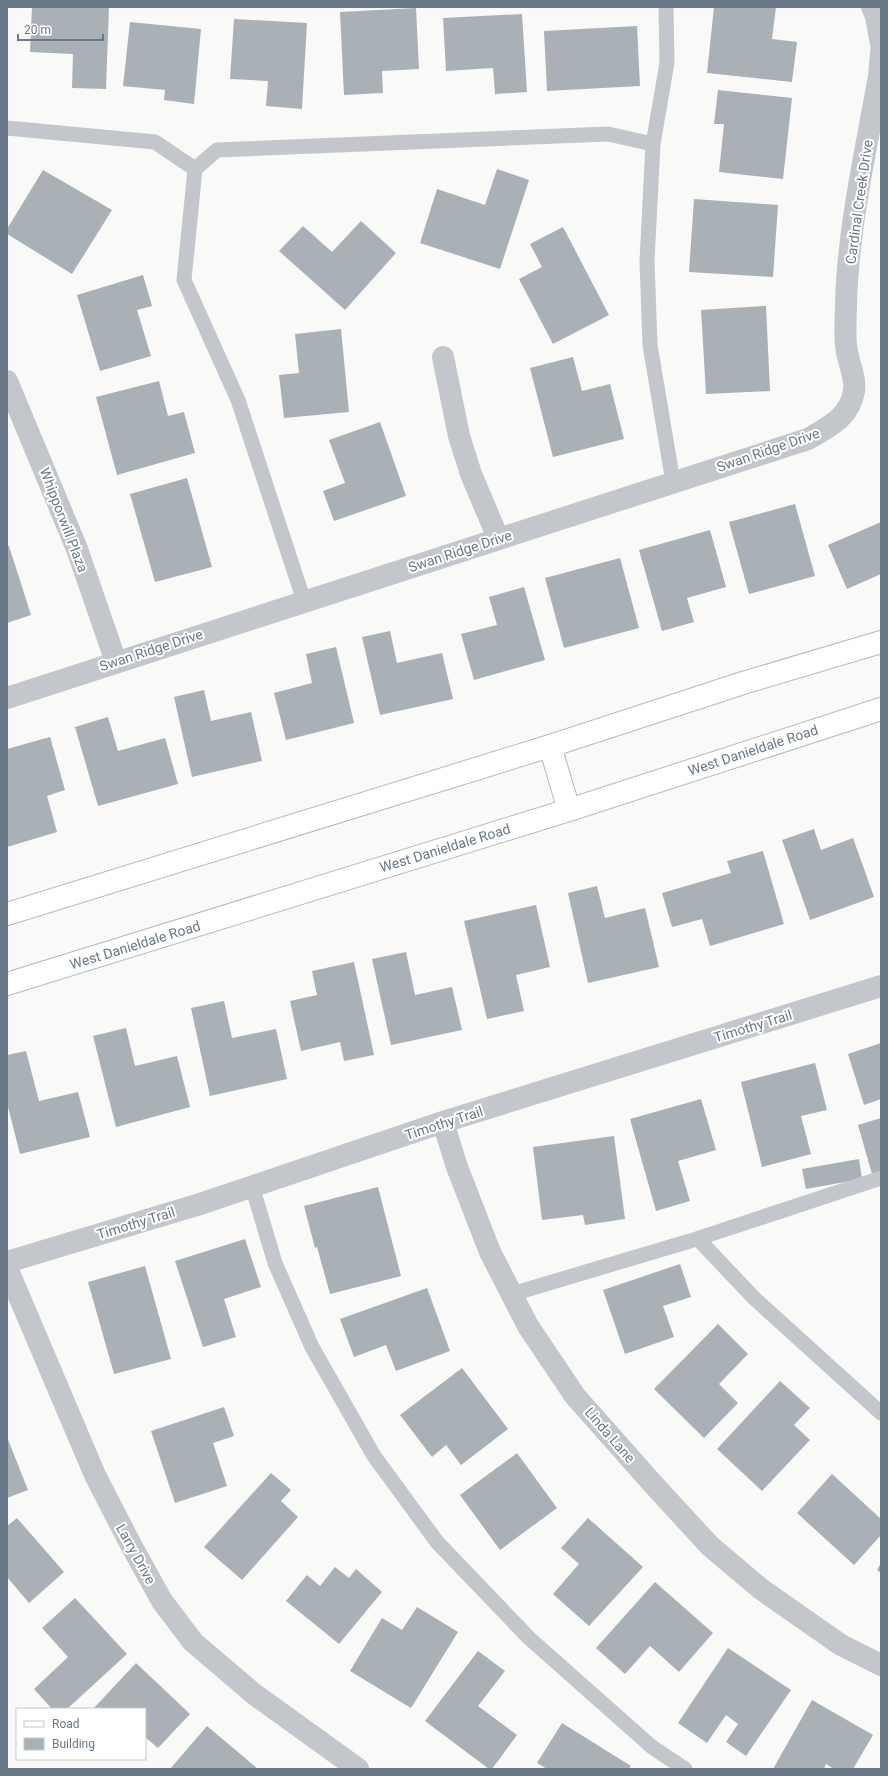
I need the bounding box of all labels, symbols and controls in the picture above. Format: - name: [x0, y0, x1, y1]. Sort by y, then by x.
- scale bar: [18, 16, 103, 42]
- text: 20 m: [24, 23, 51, 37]
- street label: Cardinal Creek Drive: [842, 139, 876, 265]
- street label: Swan Ridge Drive: [714, 425, 822, 475]
- street label: Whipporwill Plaza: [37, 465, 91, 575]
- street label: Swan Ridge Drive: [406, 527, 514, 575]
- street label: Swan Ridge Drive: [97, 626, 205, 674]
- street label: West Danieldale Road: [686, 721, 820, 779]
- street label: West Danieldale Road: [378, 821, 512, 875]
- street label: West Danieldale Road: [68, 918, 202, 972]
- street label: Timothy Trail: [712, 1007, 794, 1045]
- street label: Timothy Trail: [403, 1103, 485, 1143]
- street label: Timothy Trail: [95, 1204, 177, 1242]
- street label: Linda Lane: [582, 1404, 638, 1466]
- street label: Larry Drive: [113, 1521, 159, 1587]
- legend: [16, 1708, 146, 1760]
- text: Road: [52, 1717, 80, 1731]
- text: Building: [52, 1737, 95, 1751]

